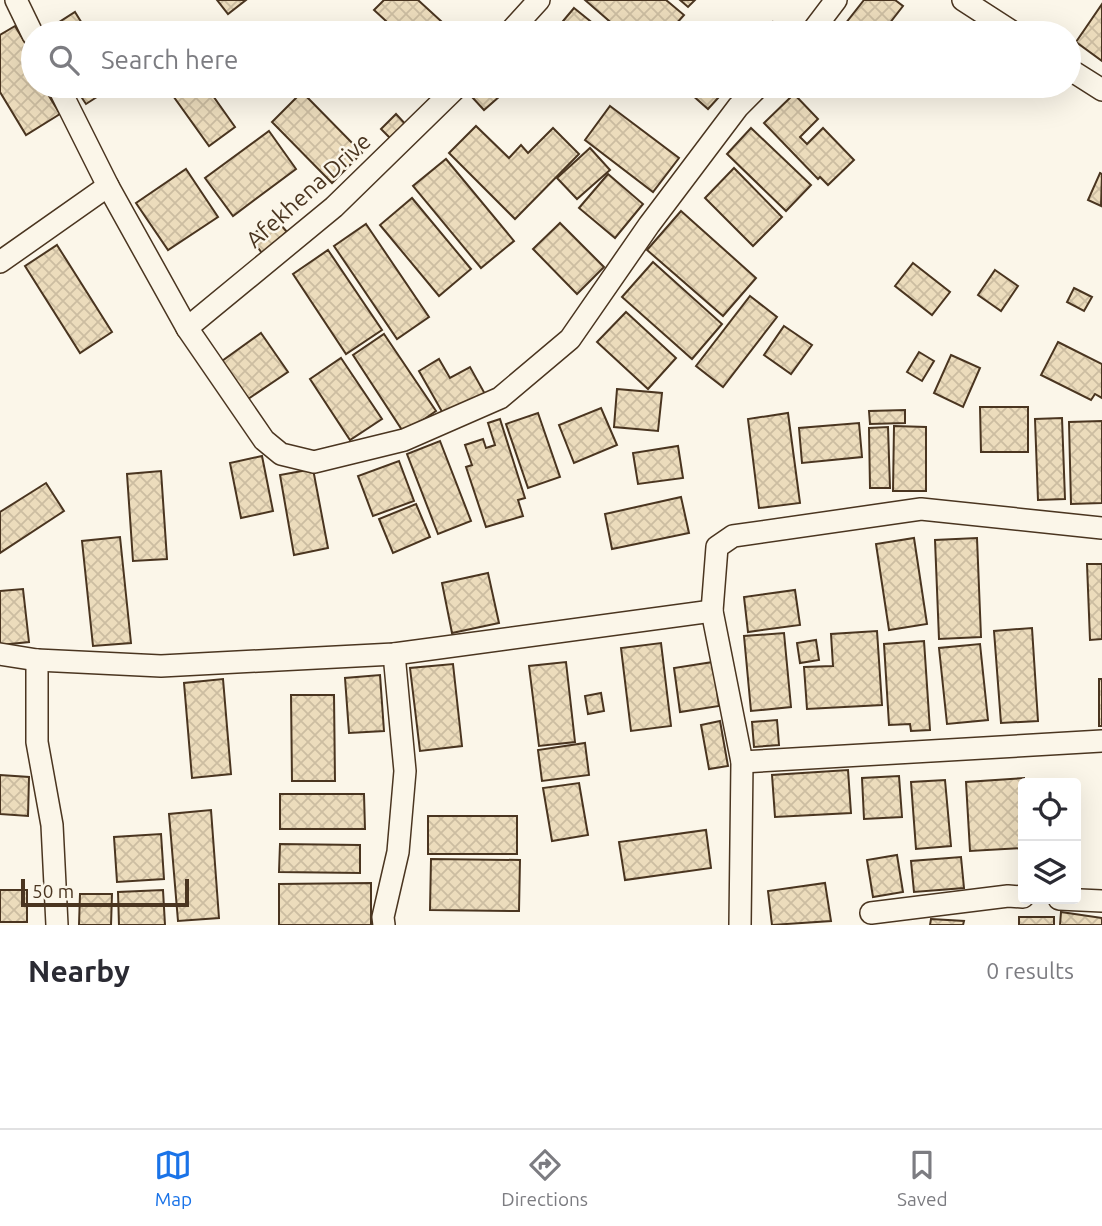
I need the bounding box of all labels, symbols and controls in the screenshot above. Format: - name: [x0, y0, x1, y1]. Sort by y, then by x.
- search box: [21, 21, 1081, 98]
- icon: search: [45, 41, 83, 79]
- text: Search here: [101, 45, 238, 74]
- street label: Afekhena Drive: [241, 128, 375, 252]
- map controls: [1018, 778, 1081, 904]
- button: locate: [1018, 778, 1081, 841]
- button: layers: [1018, 841, 1081, 904]
- scale bar: [21, 876, 189, 908]
- text: 50 m: [32, 880, 74, 902]
- text: Nearby: [28, 954, 130, 988]
- text: 0 results: [986, 958, 1074, 983]
- tab: Map: [154, 1146, 192, 1210]
- tab: Directions: [501, 1146, 588, 1210]
- tab: Saved: [897, 1146, 948, 1210]

